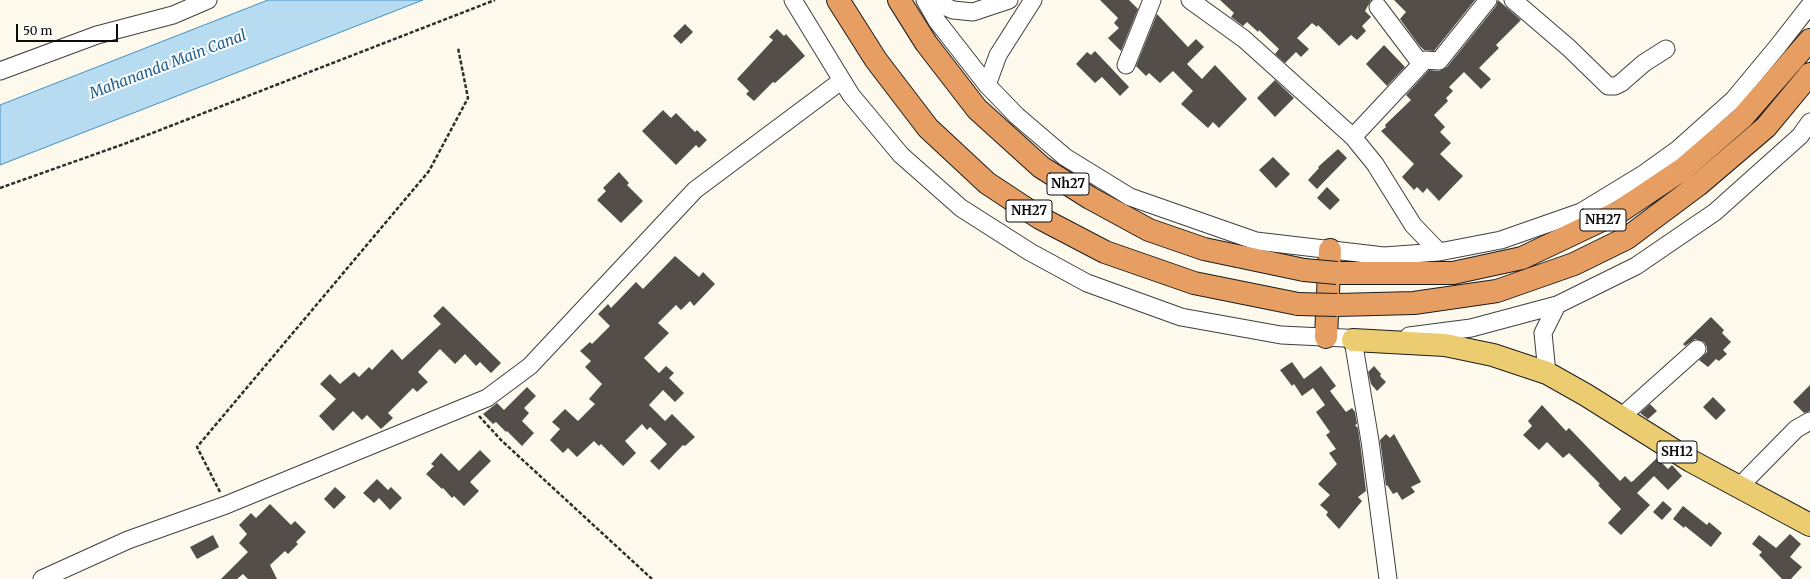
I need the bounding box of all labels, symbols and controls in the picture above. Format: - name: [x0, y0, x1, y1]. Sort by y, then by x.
- scale bar: [18, 16, 120, 42]
- text: 50 m: [23, 23, 52, 38]
- water label: Mahananda Main Canal: [87, 27, 249, 103]
- road number: Nh27: [1047, 173, 1089, 195]
- road number: NH27: [1006, 200, 1052, 222]
- road number: NH27: [1580, 209, 1626, 231]
- road number: SH12: [1657, 441, 1697, 463]

